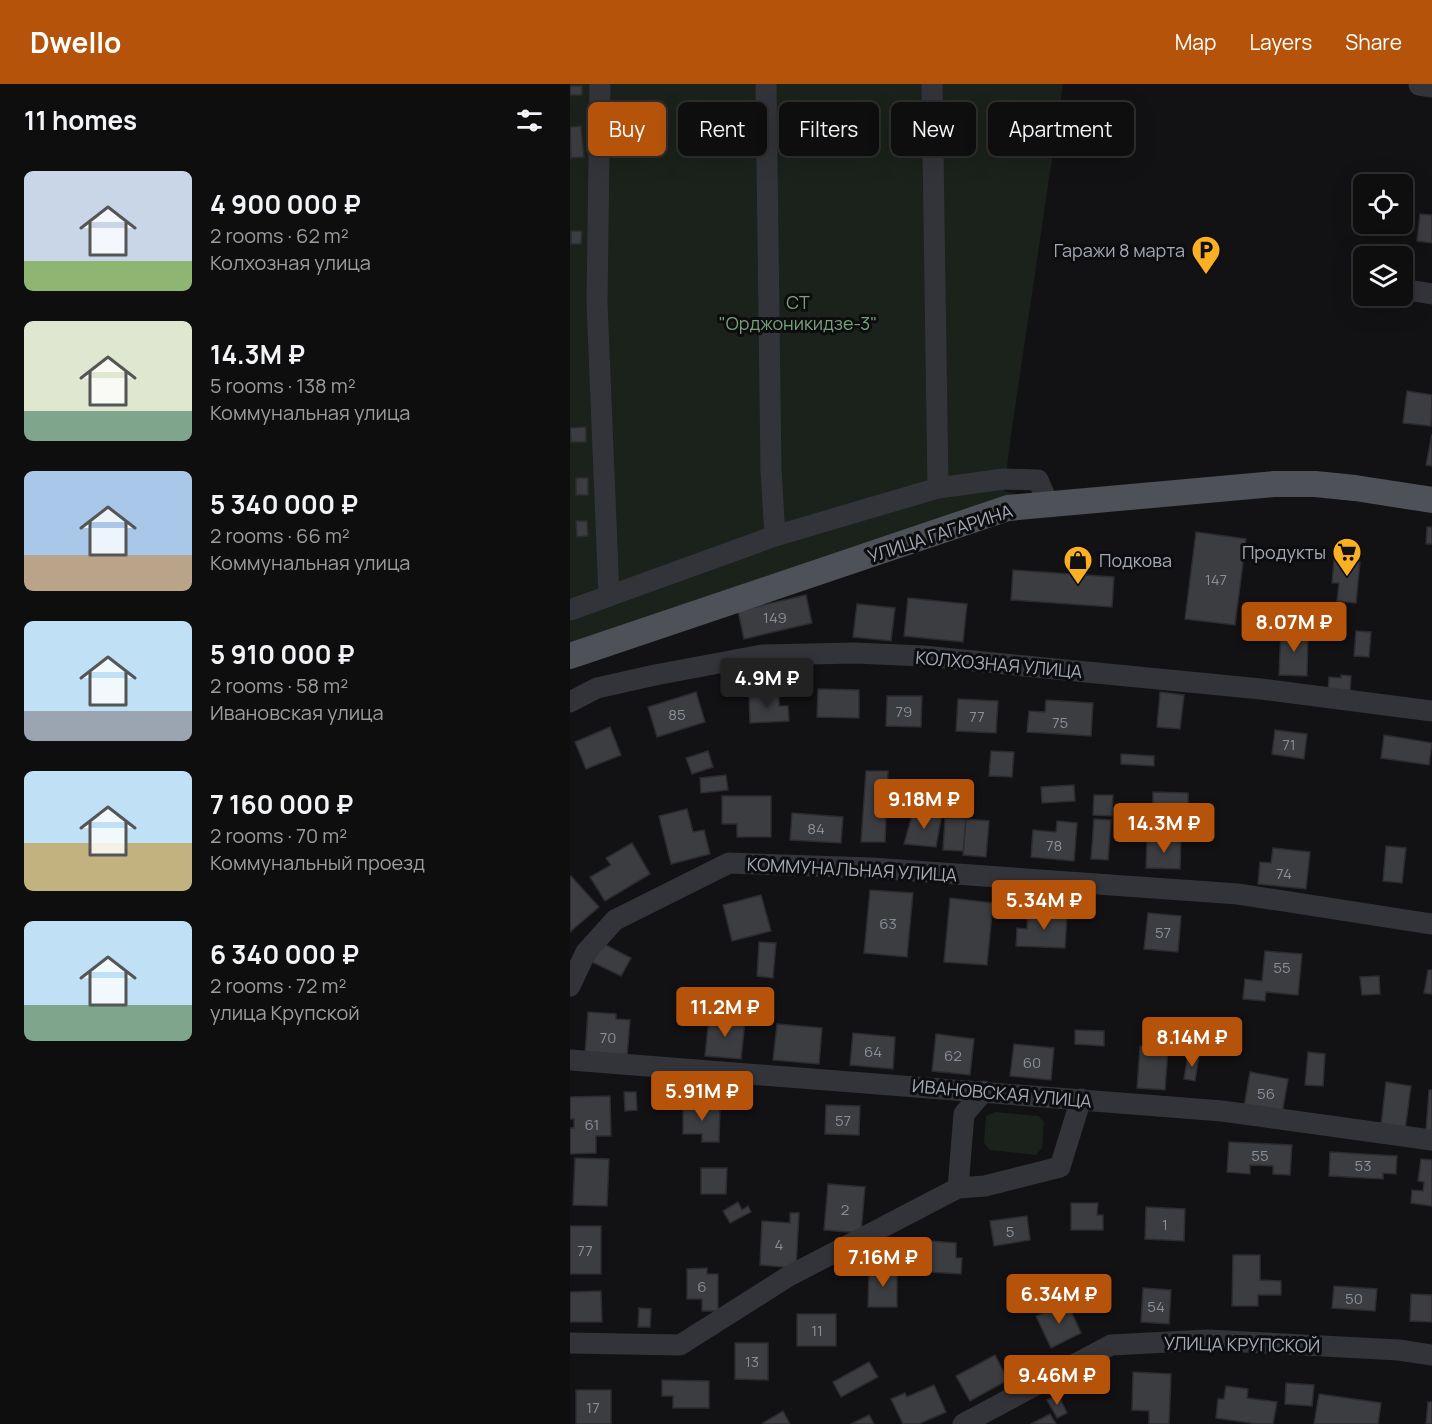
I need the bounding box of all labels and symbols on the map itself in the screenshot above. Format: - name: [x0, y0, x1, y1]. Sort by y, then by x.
- parking icon: Гаражи 8 марта: [1190, 234, 1222, 276]
- place label: Гаражи 8 марта: [1054, 238, 1185, 262]
- park label: СТ "Орджоникидзе-3": [719, 290, 877, 335]
- street label: УЛИЦА ГАГАРИНА: [865, 498, 1016, 568]
- supermarket icon: Продукты: [1331, 536, 1363, 578]
- place label: Продукты: [1242, 540, 1326, 564]
- shop icon: Подкова: [1062, 544, 1094, 586]
- place label: Подкова: [1099, 548, 1172, 572]
- house number: 147: [1205, 569, 1227, 590]
- pin: 8.07M ₽: [1239, 602, 1349, 653]
- house number: 149: [763, 607, 787, 628]
- street label: КОЛХОЗНАЯ УЛИЦА: [915, 645, 1084, 683]
- pin: 4.9M ₽: [718, 658, 816, 709]
- house number: 79: [896, 701, 912, 722]
- house number: 85: [668, 704, 686, 725]
- house number: 77: [969, 706, 985, 727]
- house number: 75: [1052, 712, 1068, 733]
- house number: 71: [1282, 734, 1296, 755]
- pin: 9.18M ₽: [869, 779, 979, 830]
- pin: 14.3M ₽: [1109, 803, 1219, 854]
- house number: 84: [807, 818, 825, 839]
- house number: 78: [1046, 835, 1062, 856]
- street label: КОММУНАЛЬНАЯ УЛИЦА: [746, 852, 958, 887]
- house number: 74: [1276, 863, 1292, 884]
- pin: 5.34M ₽: [989, 880, 1099, 931]
- house number: 63: [879, 913, 897, 934]
- house number: 57: [1155, 922, 1171, 943]
- house number: 55: [1273, 957, 1291, 978]
- pin: 11.2M ₽: [670, 987, 780, 1038]
- pin: 8.14M ₽: [1137, 1017, 1247, 1068]
- house number: 70: [600, 1027, 616, 1048]
- house number: 64: [864, 1041, 882, 1062]
- house number: 62: [944, 1045, 962, 1066]
- house number: 60: [1023, 1052, 1041, 1073]
- pin: 5.91M ₽: [647, 1071, 757, 1122]
- street label: ИВАНОВСКАЯ УЛИЦА: [911, 1073, 1093, 1113]
- house number: 56: [1257, 1083, 1275, 1104]
- house number: 57: [835, 1110, 851, 1131]
- house number: 61: [585, 1114, 599, 1135]
- house number: 55: [1251, 1145, 1269, 1166]
- house number: 53: [1355, 1155, 1371, 1176]
- house number: 2: [841, 1199, 849, 1220]
- house number: 1: [1162, 1214, 1168, 1235]
- house number: 5: [1006, 1221, 1014, 1242]
- house number: 4: [775, 1234, 784, 1255]
- pin: 7.16M ₽: [828, 1237, 938, 1288]
- house number: 77: [577, 1240, 593, 1261]
- pin: 6.34M ₽: [1004, 1274, 1114, 1325]
- house number: 6: [697, 1276, 707, 1297]
- house number: 50: [1345, 1288, 1363, 1309]
- house number: 54: [1147, 1296, 1165, 1317]
- house number: 11: [811, 1320, 823, 1341]
- street label: УЛИЦА КРУПСКОЙ: [1164, 1331, 1320, 1357]
- house number: 13: [745, 1351, 759, 1372]
- pin: 9.46M ₽: [1002, 1355, 1112, 1406]
- house number: 17: [586, 1397, 600, 1418]

